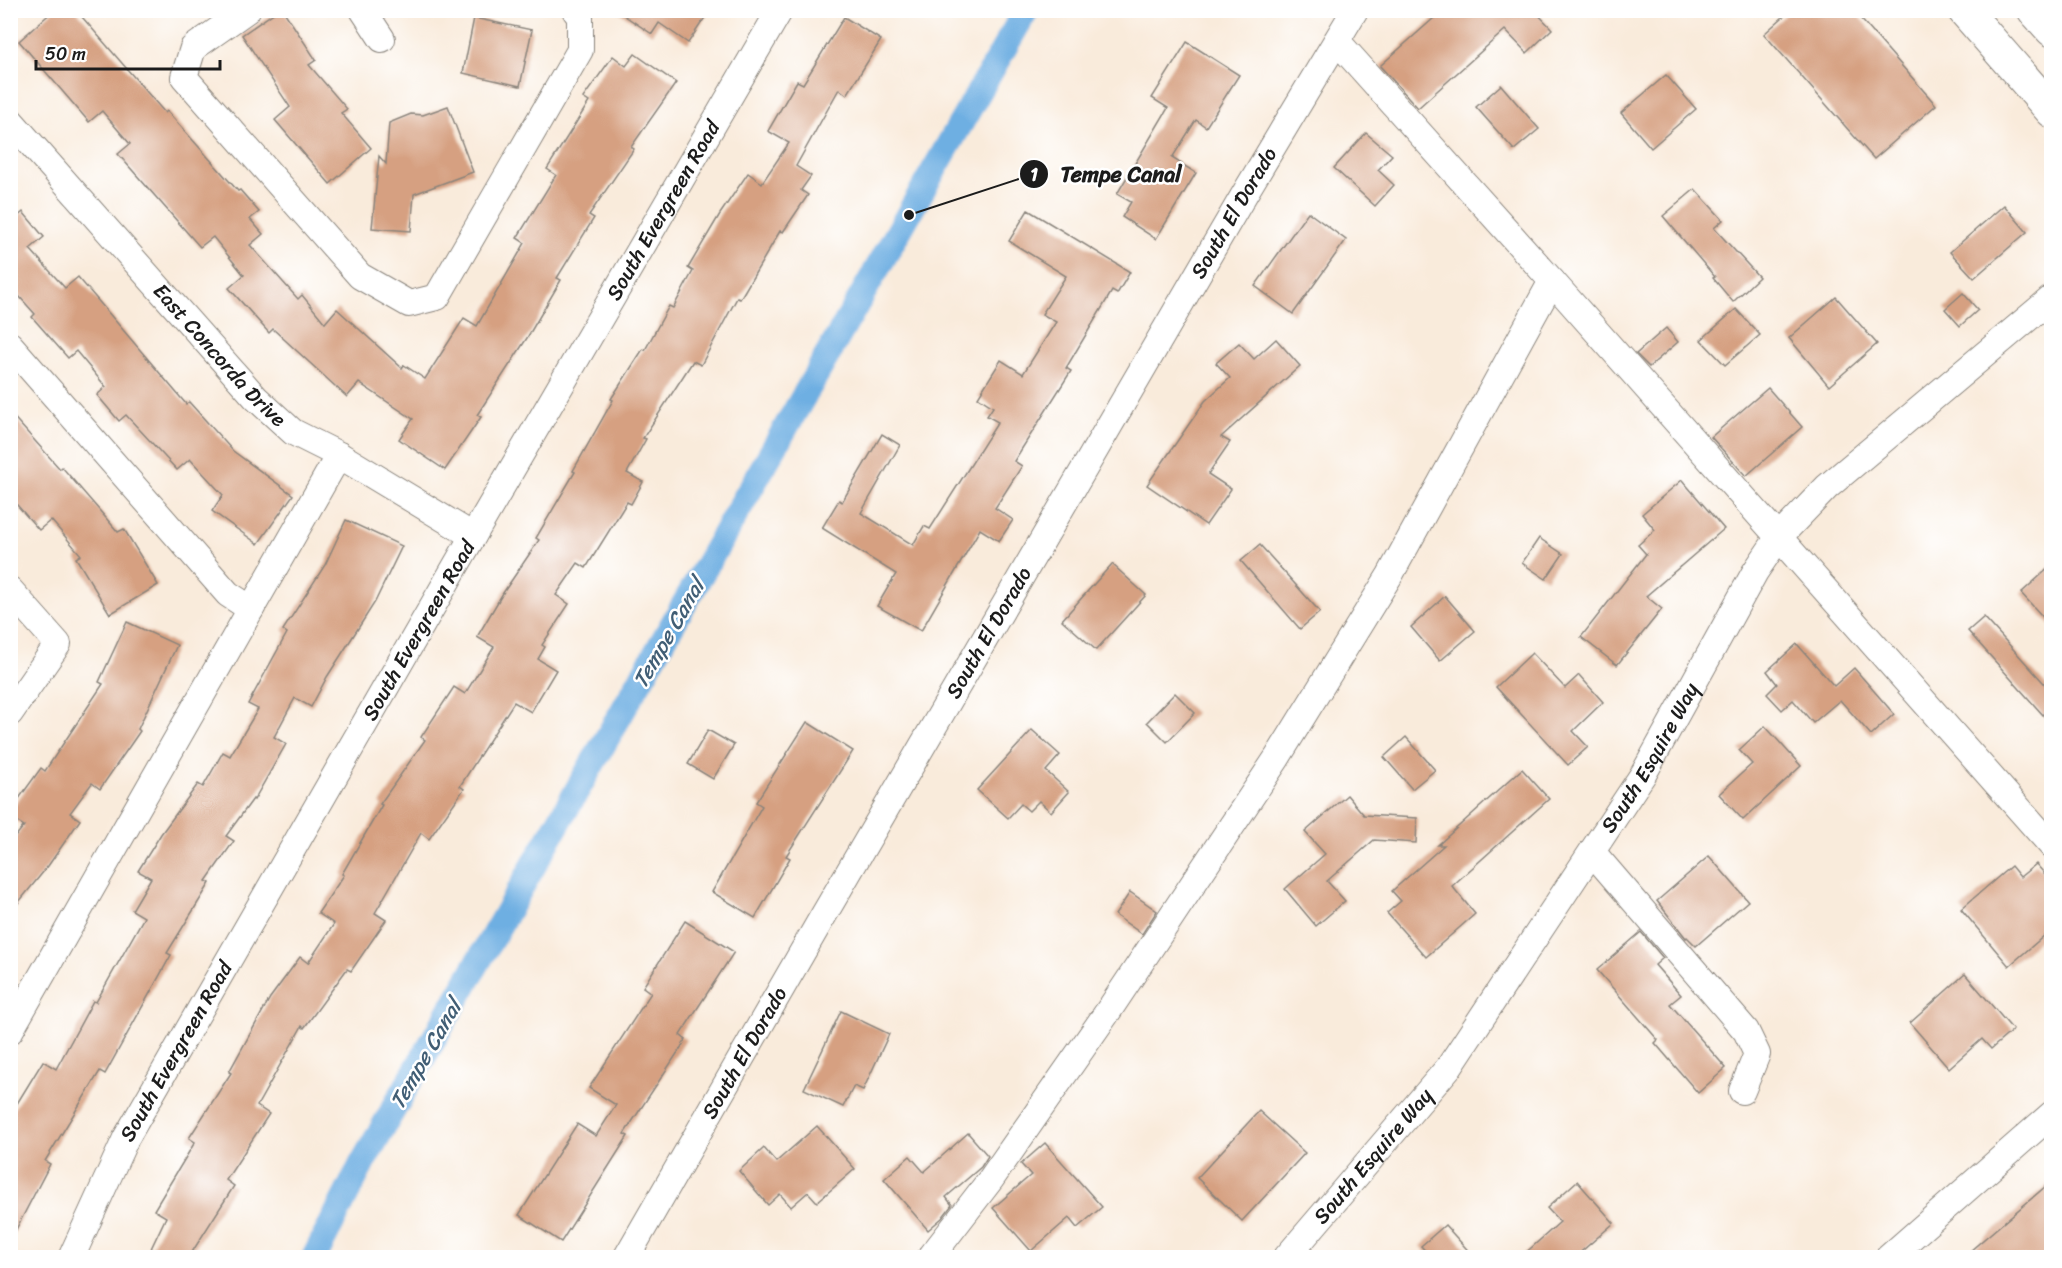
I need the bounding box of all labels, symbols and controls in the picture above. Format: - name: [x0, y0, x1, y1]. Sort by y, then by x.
- scale bar: [36, 33, 220, 71]
- text: 50 m: [45, 38, 86, 70]
- street label: South Evergreen Road: [595, 111, 732, 308]
- street label: South El Dorado: [1180, 139, 1288, 286]
- callout: Tempe Canal: [1019, 154, 1194, 194]
- text: Tempe Canal: [1060, 155, 1183, 194]
- text: 1: [1030, 159, 1038, 191]
- street label: East Concorda Drive: [143, 274, 296, 437]
- street label: South Evergreen Road: [351, 531, 487, 728]
- street label: South El Dorado: [935, 559, 1042, 706]
- water label: Tempe Canal: [621, 567, 718, 695]
- street label: South Esquire Way: [1590, 675, 1710, 841]
- street label: South Evergreen Road: [109, 952, 244, 1149]
- street label: South El Dorado: [691, 979, 798, 1126]
- water label: Tempe Canal: [378, 988, 475, 1116]
- street label: South Esquire Way: [1303, 1079, 1443, 1233]

